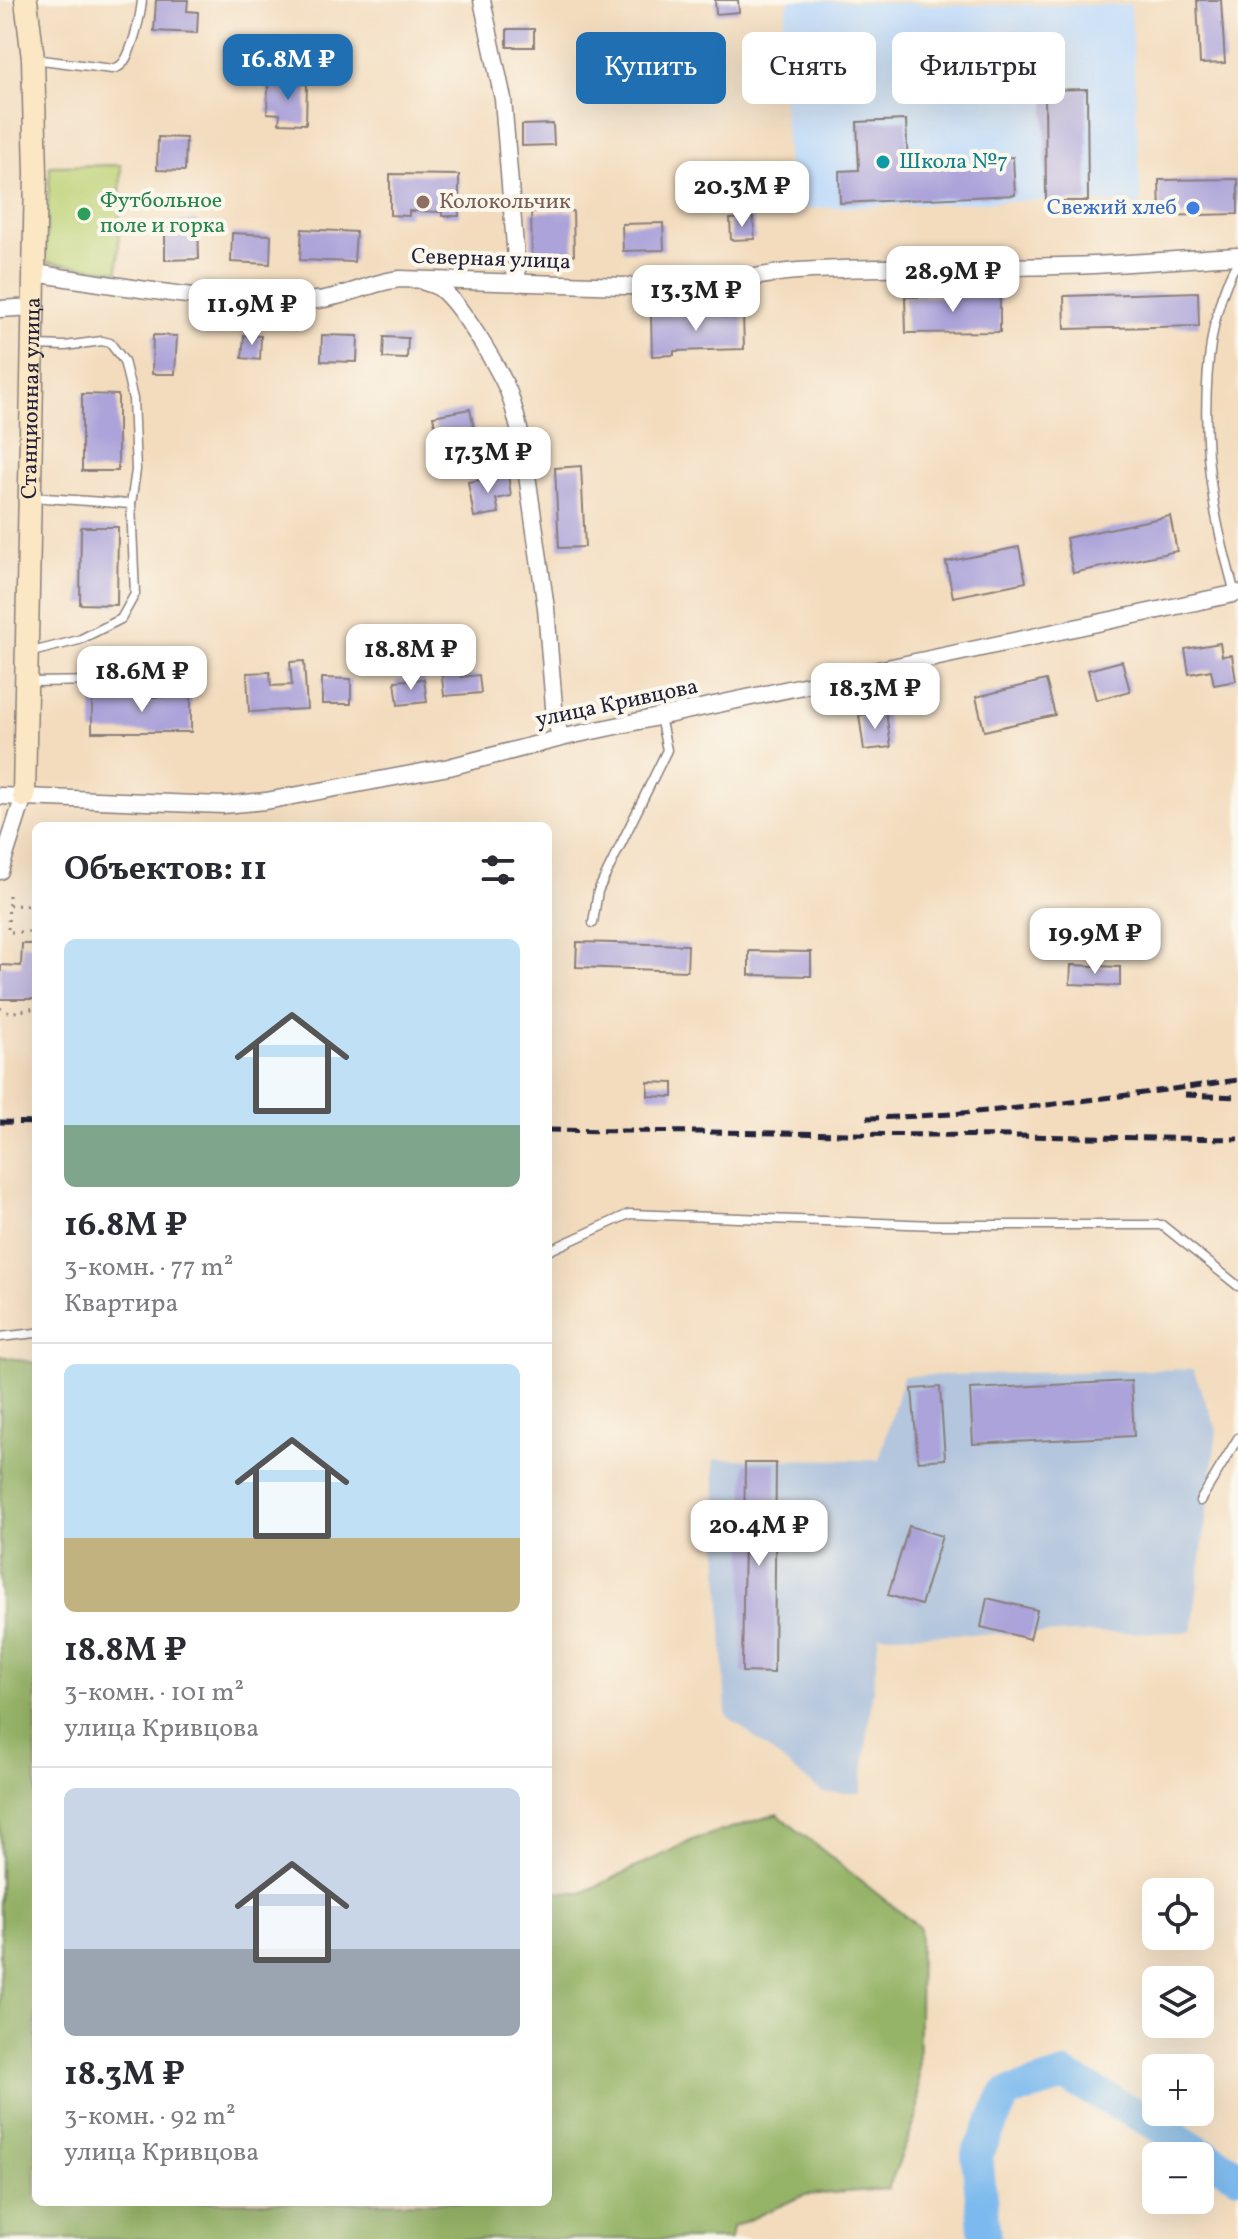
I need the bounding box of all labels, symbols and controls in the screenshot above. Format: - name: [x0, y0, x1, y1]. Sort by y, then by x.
- chip: Купить: [576, 32, 726, 104]
- chip: Снять: [742, 32, 876, 104]
- chip: Фильтры: [892, 32, 1065, 104]
- pin: 16.8M ₽: [214, 34, 362, 102]
- text: 16.8M ₽: [241, 42, 335, 78]
- place label: Школа №7: [899, 147, 1008, 178]
- marker: Школа №7: [874, 153, 892, 171]
- pin: 20.3M ₽: [668, 161, 816, 229]
- text: 20.3M ₽: [693, 169, 791, 205]
- place label: Футбольное поле и горка: [100, 186, 226, 242]
- place label: Колокольчик: [439, 187, 571, 218]
- marker: Колокольчик: [414, 193, 432, 211]
- place label: Свежий хлеб: [1047, 193, 1177, 224]
- marker: Свежий хлеб: [1184, 199, 1202, 217]
- marker: Футбольное поле и горка: [75, 205, 93, 223]
- street label: Северная улица: [411, 242, 571, 278]
- pin: 28.9M ₽: [879, 246, 1027, 314]
- text: 28.9M ₽: [904, 254, 1002, 290]
- pin: 13.3M ₽: [622, 265, 770, 333]
- text: 13.3M ₽: [650, 273, 742, 309]
- pin: 11.9M ₽: [178, 279, 326, 347]
- text: 11.9M ₽: [207, 287, 297, 323]
- street label: Станционная улица: [14, 297, 49, 499]
- pin: 17.3M ₽: [414, 427, 562, 495]
- text: 17.3M ₽: [444, 435, 532, 471]
- pin: 18.8M ₽: [337, 624, 485, 692]
- text: 18.8M ₽: [364, 632, 458, 668]
- pin: 18.6M ₽: [68, 646, 216, 714]
- text: 18.6M ₽: [95, 654, 189, 690]
- pin: 18.3M ₽: [801, 663, 949, 731]
- text: 18.3M ₽: [829, 671, 921, 707]
- street label: улица Кривцова: [533, 672, 701, 736]
- text: Объектов: 11: [64, 847, 267, 894]
- icon: filters: [476, 848, 520, 892]
- pin: 19.9M ₽: [1021, 908, 1169, 976]
- text: 19.9M ₽: [1048, 916, 1142, 952]
- icon: home: [220, 991, 364, 1135]
- text: 16.8M ₽: [64, 1203, 188, 1250]
- text: 3-комн. · 77 m²: [64, 1250, 233, 1286]
- text: Квартира: [64, 1286, 178, 1322]
- icon: home: [220, 1416, 364, 1560]
- pin: 20.4M ₽: [685, 1500, 833, 1568]
- text: 20.4M ₽: [709, 1508, 809, 1544]
- text: 18.8M ₽: [64, 1628, 187, 1675]
- text: 3-комн. · 101 m²: [64, 1675, 244, 1711]
- text: улица Кривцова: [64, 1711, 259, 1747]
- icon: home: [220, 1840, 364, 1984]
- map controls: [1142, 1878, 1214, 2214]
- button: locate: [1142, 1878, 1214, 1950]
- button: layers: [1142, 1966, 1214, 2038]
- text: 18.3M ₽: [64, 2052, 185, 2099]
- button: +: [1142, 2054, 1214, 2126]
- text: 3-комн. · 92 m²: [64, 2099, 236, 2135]
- text: улица Кривцова: [64, 2135, 259, 2171]
- button: −: [1142, 2142, 1214, 2214]

